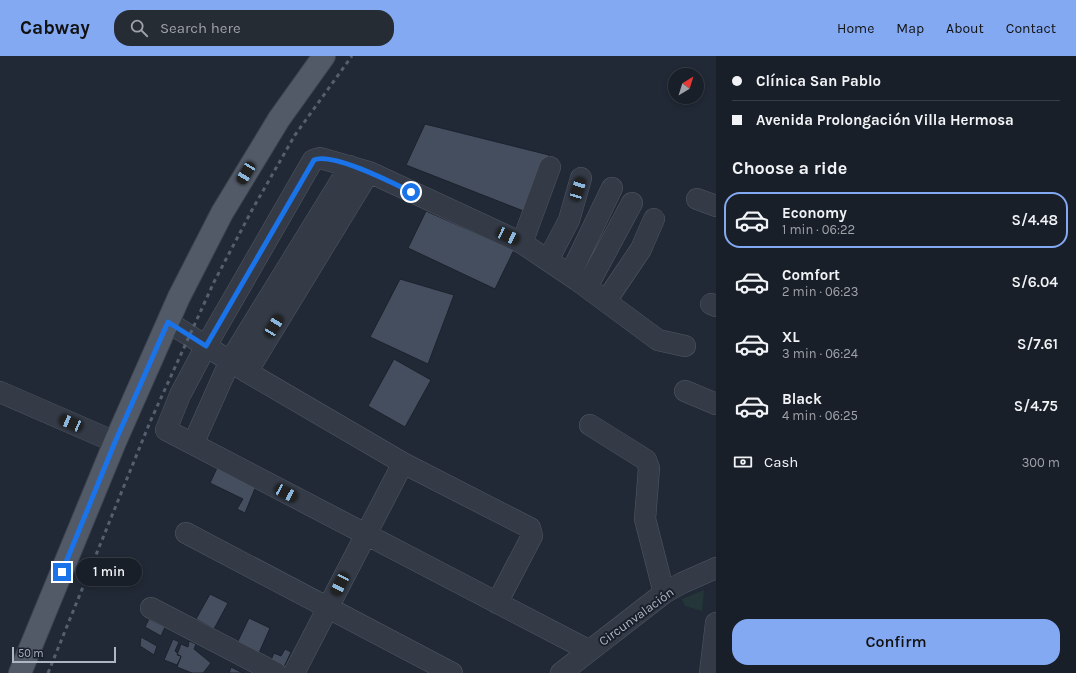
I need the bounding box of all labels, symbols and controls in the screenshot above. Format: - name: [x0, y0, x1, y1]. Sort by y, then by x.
- search box: [114, 10, 394, 46]
- text: Cabway: [20, 17, 90, 39]
- icon: search: [128, 17, 150, 39]
- text: Search here: [160, 19, 241, 37]
- text: Home: [837, 20, 874, 37]
- text: Map: [896, 20, 924, 37]
- text: About: [946, 20, 984, 37]
- text: Contact: [1006, 20, 1056, 37]
- north arrow: [668, 68, 704, 104]
- map controls: [668, 68, 704, 104]
- text: Clínica San Pablo: [756, 72, 881, 90]
- text: Avenida Prolongación Villa Hermosa: [756, 111, 1014, 129]
- text: Choose a ride: [732, 157, 847, 179]
- car: [235, 160, 257, 186]
- car: [569, 176, 587, 202]
- route start: [402, 183, 420, 201]
- icon: car: [734, 202, 770, 238]
- text: Economy: [782, 204, 847, 222]
- text: S/4.48: [1011, 211, 1058, 229]
- text: 1 min · 06:22: [782, 222, 855, 237]
- car: [495, 225, 521, 247]
- icon: car: [734, 264, 770, 300]
- text: Comfort: [782, 266, 840, 284]
- text: S/6.04: [1012, 273, 1058, 291]
- text: 2 min · 06:23: [782, 284, 858, 299]
- car: [263, 313, 285, 339]
- icon: car: [734, 326, 770, 362]
- text: XL: [782, 328, 800, 346]
- text: S/7.61: [1017, 335, 1058, 353]
- text: 3 min · 06:24: [782, 346, 858, 361]
- icon: car: [734, 388, 770, 424]
- text: Black: [782, 390, 822, 408]
- text: S/4.75: [1014, 397, 1058, 415]
- text: 4 min · 06:25: [782, 408, 858, 423]
- car: [58, 413, 84, 433]
- icon: cash: [732, 451, 754, 473]
- text: Cash: [764, 453, 798, 471]
- text: 300 m: [1022, 455, 1060, 470]
- car: [273, 482, 299, 504]
- callout: 1 min: [76, 558, 142, 586]
- route end: [53, 563, 71, 581]
- text: 1 min: [93, 564, 125, 579]
- car: [329, 571, 351, 597]
- street label: Circunvalación: [596, 584, 677, 649]
- button: Confirm: [732, 619, 1060, 665]
- scale bar: [12, 645, 116, 664]
- text: 50 m: [18, 647, 44, 660]

